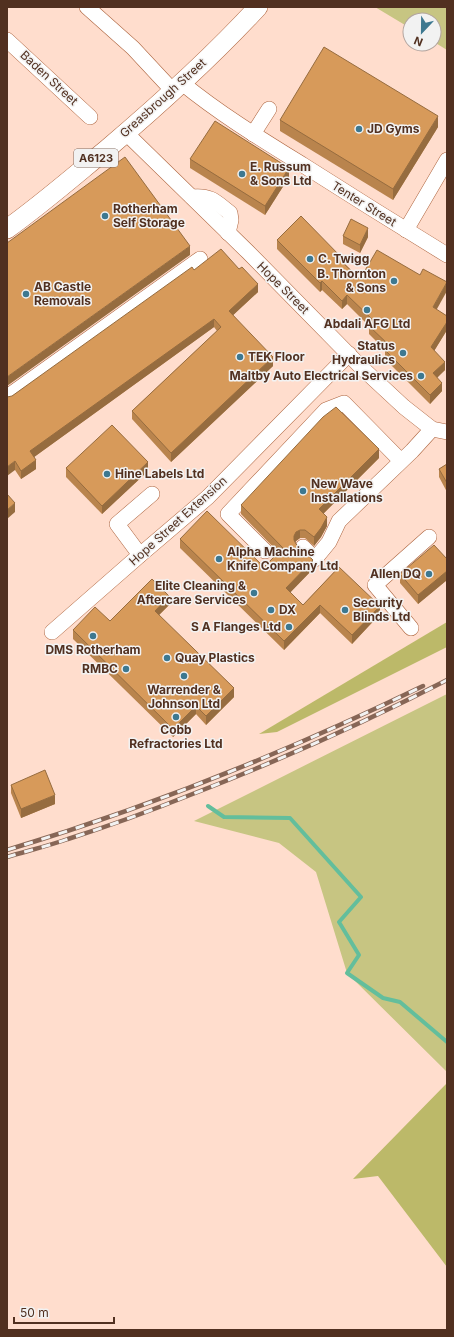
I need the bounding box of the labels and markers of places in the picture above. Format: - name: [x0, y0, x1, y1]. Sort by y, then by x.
- place label: JD Gyms: [367, 121, 420, 136]
- marker: JD Gyms: [354, 124, 364, 134]
- place label: E. Russum & Sons Ltd: [250, 159, 312, 188]
- marker: E. Russum & Sons Ltd: [237, 169, 247, 179]
- place label: Rotherham Self Storage: [113, 201, 185, 230]
- marker: Rotherham Self Storage: [100, 211, 110, 221]
- place label: C. Twigg: [318, 251, 369, 266]
- marker: C. Twigg: [305, 254, 315, 264]
- place label: B. Thornton & Sons: [317, 266, 386, 295]
- marker: B. Thornton & Sons: [389, 276, 399, 286]
- place label: AB Castle Removals: [34, 279, 91, 308]
- marker: AB Castle Removals: [21, 289, 31, 299]
- marker: Abdali AFG Ltd: [362, 305, 372, 315]
- place label: Abdali AFG Ltd: [324, 316, 410, 331]
- place label: Status Hydraulics: [332, 338, 395, 367]
- marker: Status Hydraulics: [398, 348, 408, 358]
- place label: TEK Floor: [248, 349, 305, 364]
- marker: TEK Floor: [235, 352, 245, 362]
- place label: Maltby Auto Electrical Services: [230, 368, 413, 383]
- marker: Maltby Auto Electrical Services: [416, 371, 426, 381]
- place label: Hine Labels Ltd: [115, 466, 204, 481]
- marker: Hine Labels Ltd: [102, 469, 112, 479]
- place label: New Wave Installations: [311, 476, 383, 505]
- marker: New Wave Installations: [298, 486, 308, 496]
- place label: Alpha Machine Knife Company Ltd: [227, 544, 338, 573]
- marker: Alpha Machine Knife Company Ltd: [214, 554, 224, 564]
- place label: Allen DQ: [370, 566, 421, 581]
- marker: Allen DQ: [424, 569, 434, 579]
- place label: Elite Cleaning & Aftercare Services: [137, 578, 246, 607]
- marker: Elite Cleaning & Aftercare Services: [249, 588, 259, 598]
- place label: Security Blinds Ltd: [353, 595, 410, 624]
- place label: DX: [279, 602, 296, 617]
- marker: DX: [266, 605, 276, 615]
- marker: Security Blinds Ltd: [340, 605, 350, 615]
- place label: S A Flanges Ltd: [191, 619, 281, 634]
- marker: S A Flanges Ltd: [284, 622, 294, 632]
- marker: DMS Rotherham: [88, 631, 98, 641]
- place label: DMS Rotherham: [45, 642, 141, 657]
- place label: Quay Plastics: [175, 650, 255, 665]
- marker: Quay Plastics: [162, 653, 172, 663]
- place label: RMBC: [82, 661, 118, 676]
- marker: RMBC: [121, 664, 131, 674]
- marker: Warrender & Johnson Ltd: [179, 671, 189, 681]
- place label: Warrender & Johnson Ltd: [147, 682, 221, 711]
- marker: Cobb Refractories Ltd: [171, 712, 181, 722]
- place label: Cobb Refractories Ltd: [129, 722, 223, 751]

